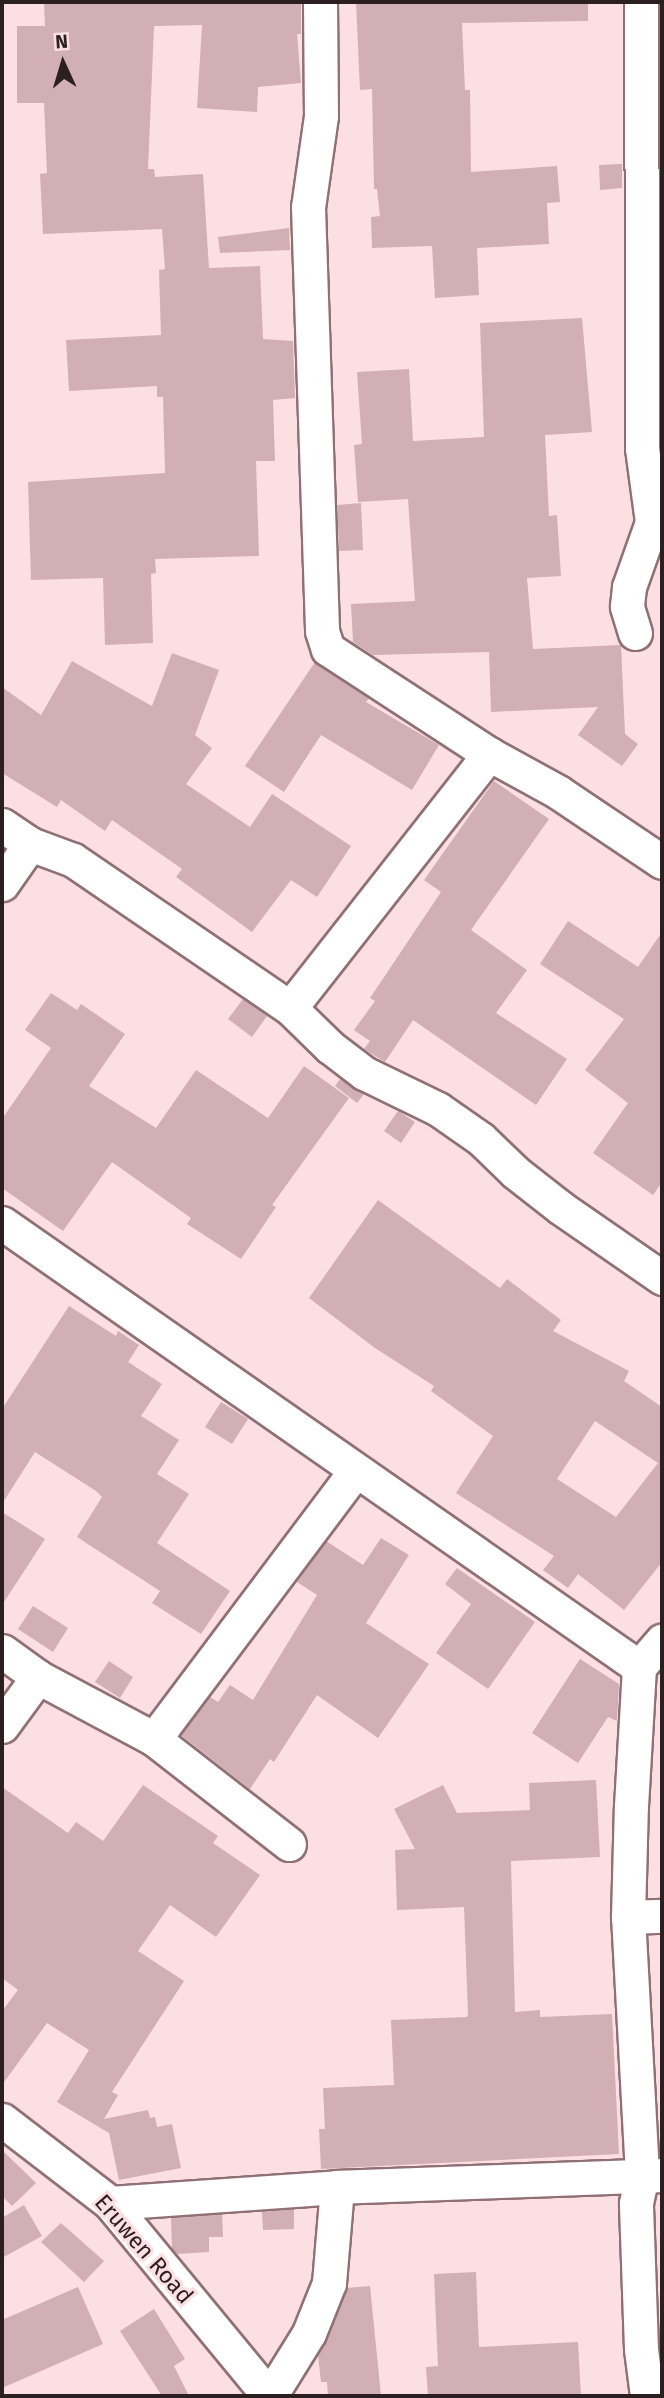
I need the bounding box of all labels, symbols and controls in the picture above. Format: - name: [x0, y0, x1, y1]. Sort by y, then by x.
- north arrow: [28, 28, 98, 98]
- text: N: [54, 30, 69, 53]
- street label: Eruwen Road: [89, 2189, 199, 2309]

